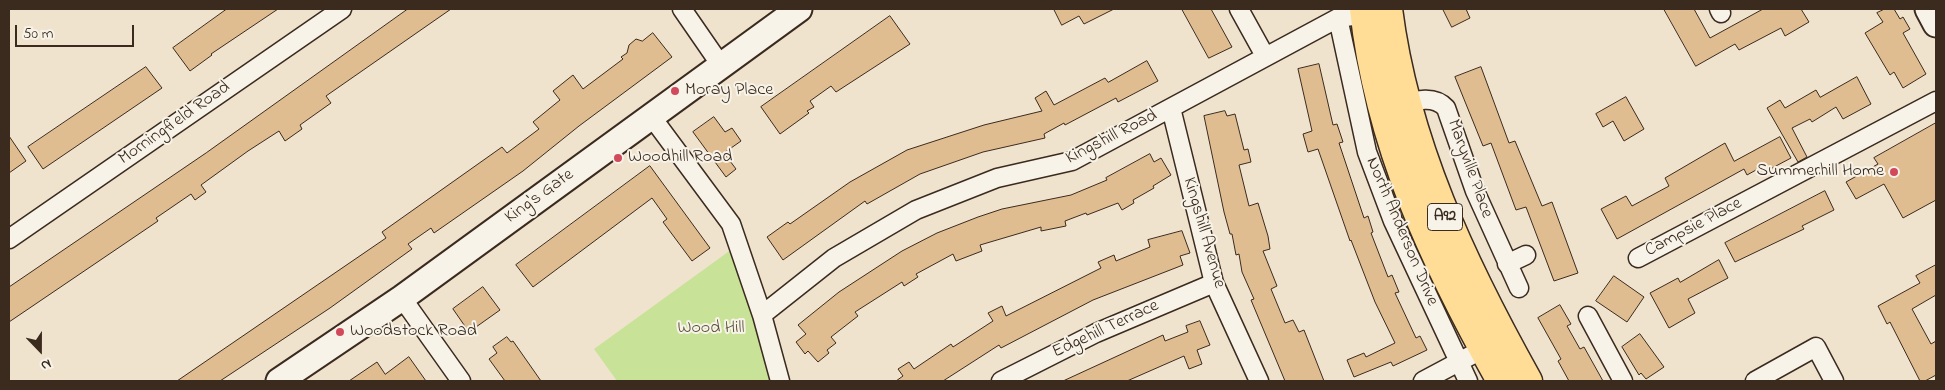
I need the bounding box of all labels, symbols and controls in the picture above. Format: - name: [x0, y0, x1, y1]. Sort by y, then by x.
- scale bar: [18, 15, 136, 47]
- text: 50 m: [23, 23, 53, 45]
- street label: Morningfield Road: [115, 77, 235, 171]
- place label: Moray Place: [685, 80, 773, 102]
- marker: Moray Place: [669, 85, 681, 97]
- street label: Kingshill Road: [1063, 106, 1161, 170]
- street label: Maryville Place: [1441, 117, 1497, 221]
- place label: Woodhill Road: [628, 147, 732, 169]
- marker: Woodhill Road: [612, 152, 624, 164]
- street label: North Anderson Drive: [1360, 154, 1442, 310]
- place label: Summerhill Home: [1756, 161, 1884, 183]
- street label: King's Gate: [501, 165, 579, 229]
- marker: Summerhill Home: [1888, 166, 1900, 178]
- street label: Kingshill Avenue: [1177, 175, 1229, 291]
- street label: Campsie Place: [1642, 193, 1746, 263]
- road number: A92: [1428, 203, 1462, 230]
- street label: Edgehill Terrace: [1049, 296, 1163, 364]
- park label: Wood Hill: [677, 318, 745, 340]
- place label: Woodstock Road: [350, 321, 477, 343]
- north arrow: [15, 325, 65, 375]
- marker: Woodstock Road: [334, 326, 346, 338]
- text: N: [37, 353, 54, 376]

